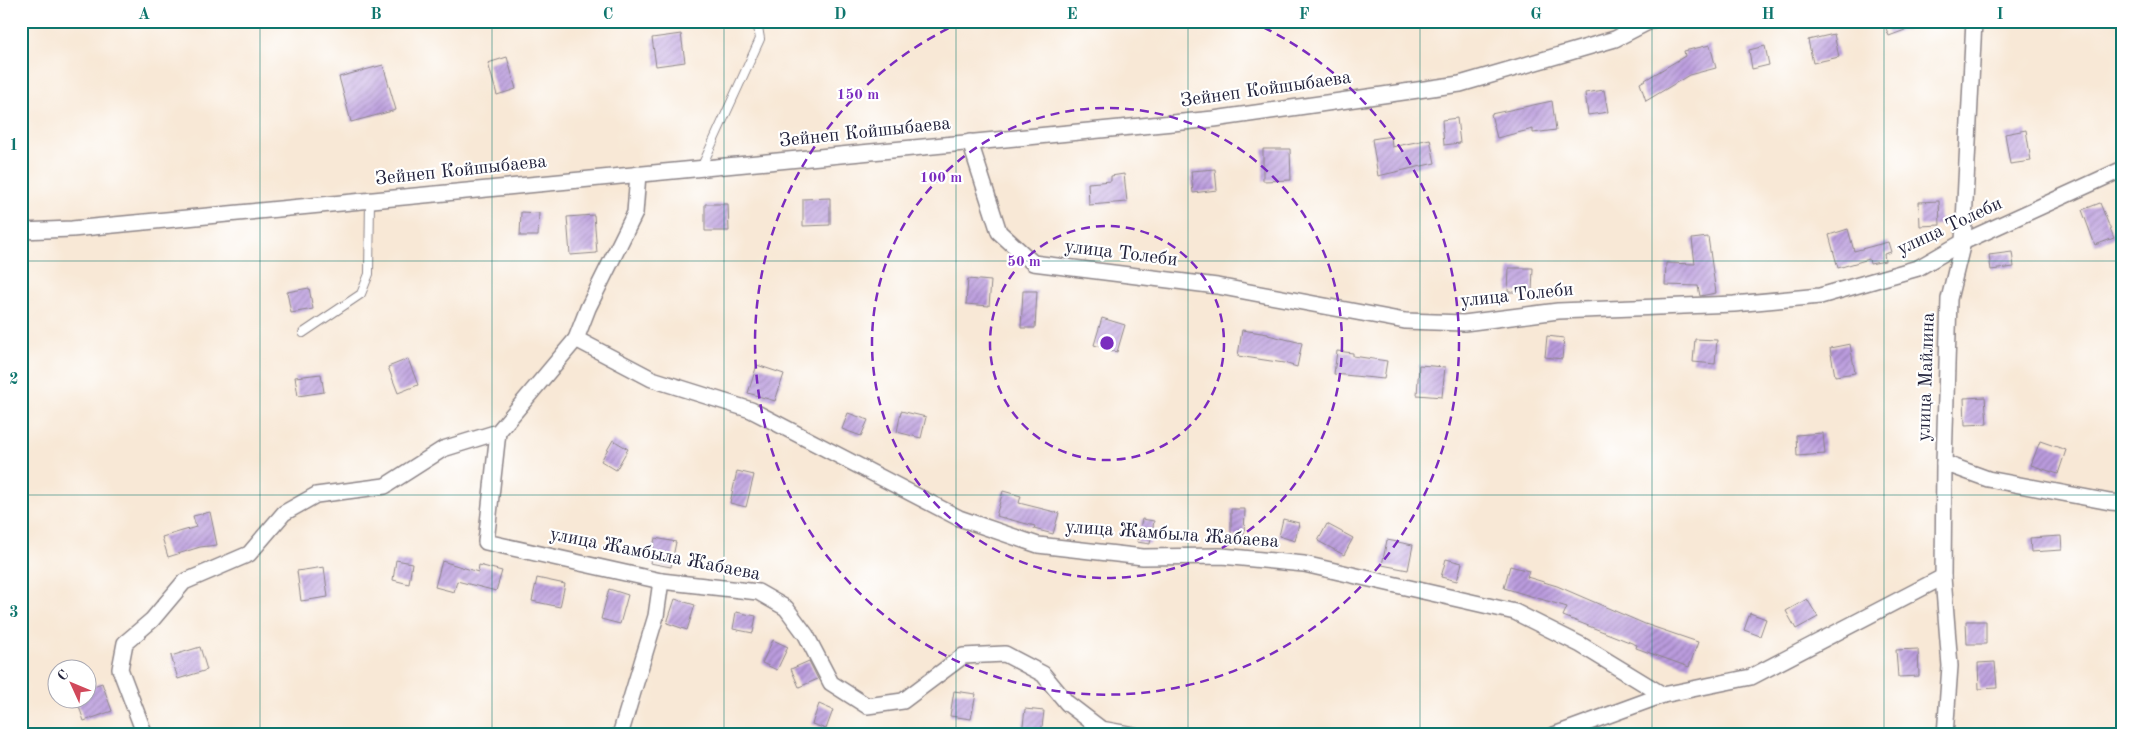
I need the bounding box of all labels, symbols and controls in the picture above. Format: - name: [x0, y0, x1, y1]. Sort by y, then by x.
- text: A: [138, 7, 150, 23]
- text: B: [370, 7, 382, 23]
- text: C: [603, 7, 613, 23]
- text: D: [834, 7, 846, 23]
- text: E: [1066, 7, 1078, 23]
- text: F: [1299, 7, 1310, 23]
- text: G: [1530, 7, 1542, 23]
- text: H: [1761, 7, 1775, 23]
- text: I: [1996, 7, 2004, 23]
- street label: Зейнеп Койшыбаева: [1179, 69, 1353, 111]
- text: 150 m: [837, 88, 879, 103]
- street label: Зейнеп Койшыбаева: [778, 114, 952, 151]
- text: 1: [9, 138, 19, 154]
- street label: Зейнеп Койшыбаева: [374, 152, 548, 189]
- text: 100 m: [920, 171, 962, 186]
- street label: улица Толеби: [1895, 194, 2005, 260]
- street label: улица Толеби: [1063, 238, 1179, 270]
- text: 50 m: [1007, 255, 1041, 270]
- street label: улица Толеби: [1460, 281, 1574, 311]
- street label: улица Майлина: [1915, 312, 1939, 442]
- centre of rings: [1098, 334, 1116, 352]
- text: 2: [9, 372, 19, 388]
- street label: улица Жамбыла Жабаева: [1064, 518, 1280, 552]
- street label: улица Жамбыла Жабаева: [548, 525, 763, 585]
- text: 3: [9, 605, 19, 621]
- north arrow: [48, 658, 98, 708]
- text: С: [55, 667, 72, 684]

